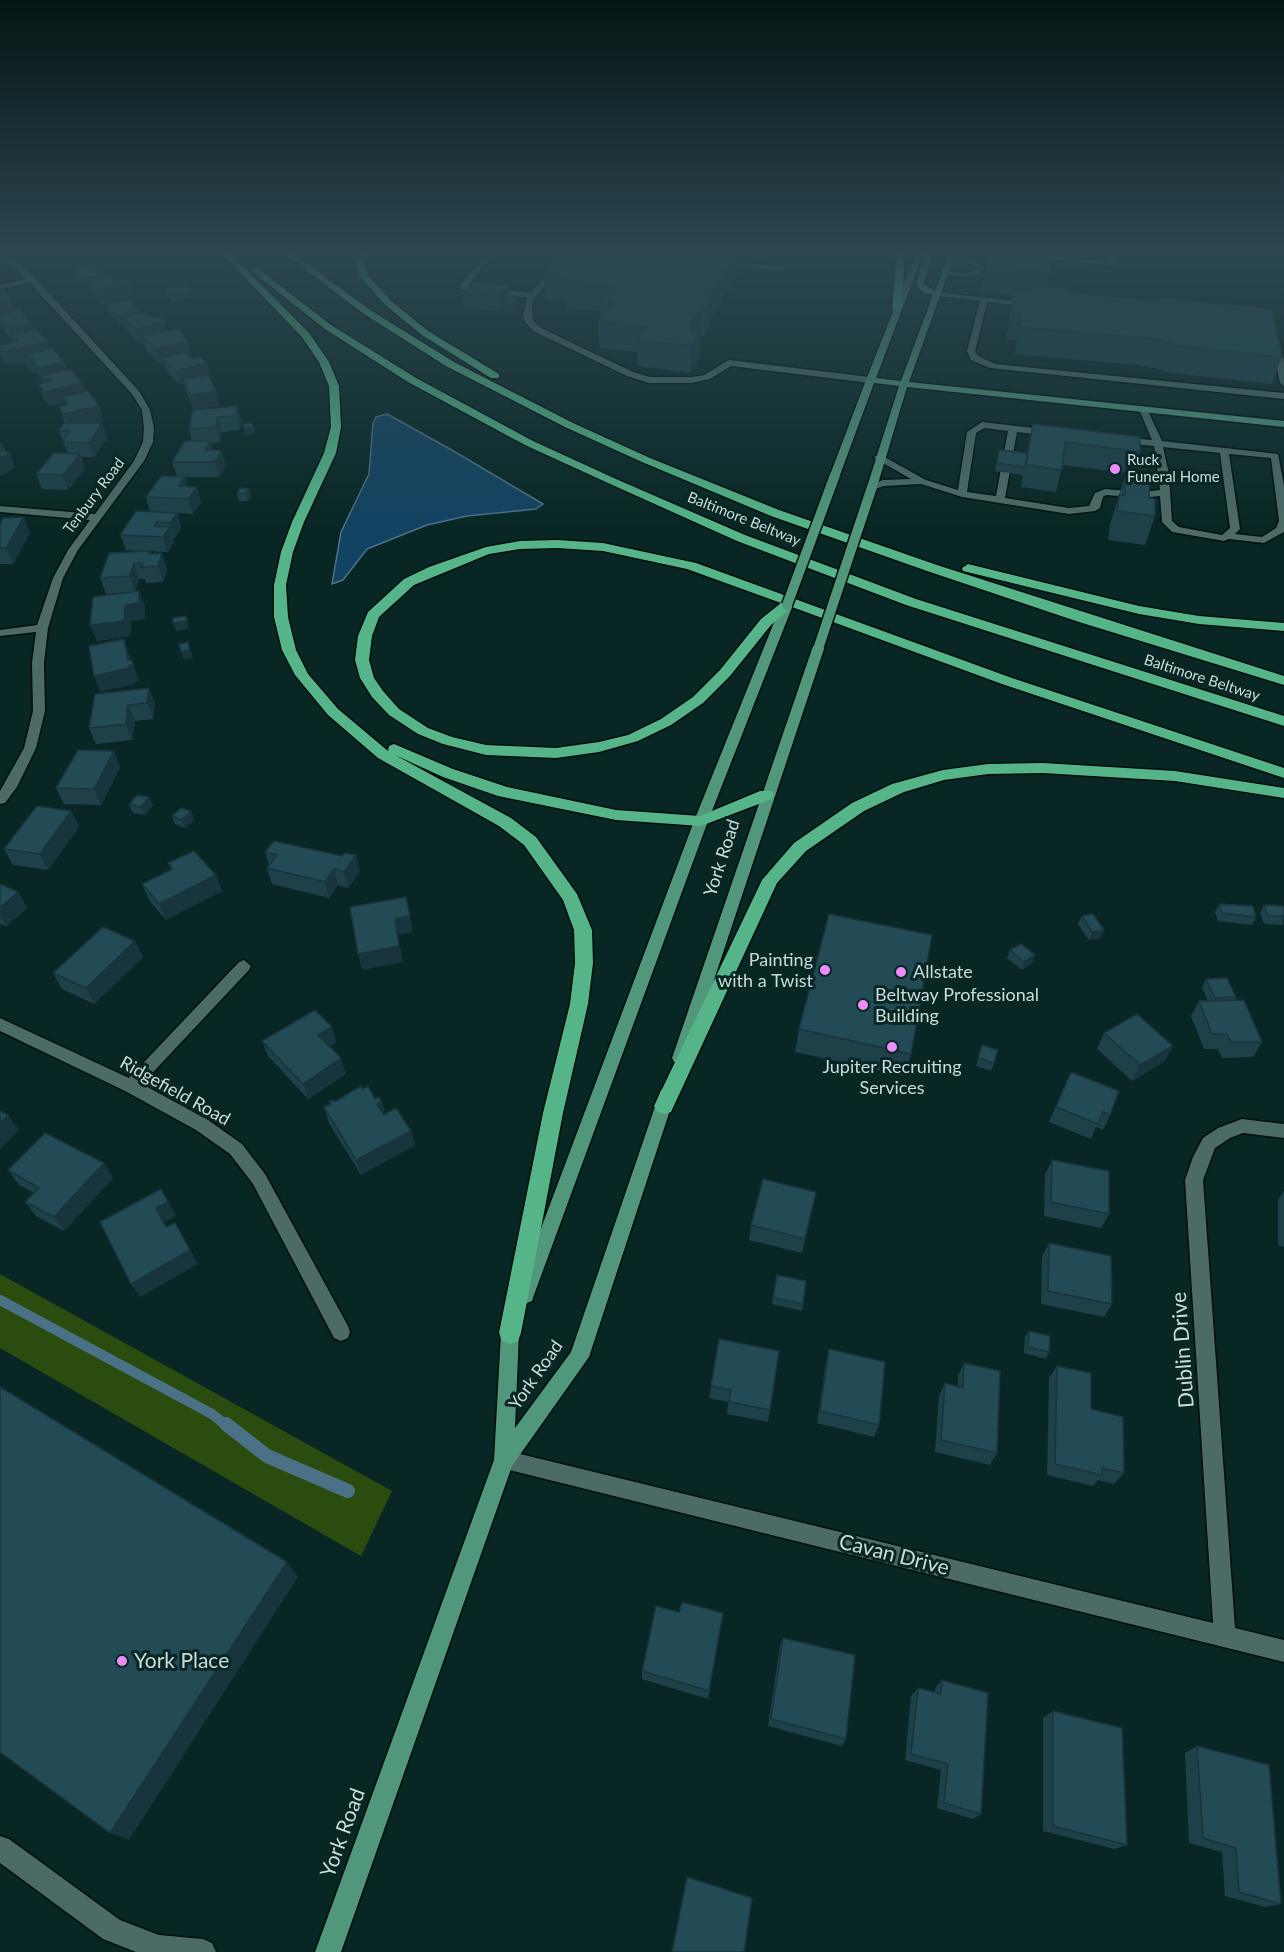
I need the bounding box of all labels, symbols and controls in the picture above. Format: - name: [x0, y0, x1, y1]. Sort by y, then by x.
- place label: Ruck Funeral Home: [1127, 451, 1220, 486]
- street label: Tenbury Road: [60, 454, 128, 538]
- marker: Ruck Funeral Home: [1108, 462, 1122, 476]
- street label: Baltimore Beltway: [685, 488, 803, 550]
- street label: Baltimore Beltway: [1142, 651, 1262, 705]
- street label: York Road: [699, 817, 745, 899]
- place label: Painting with a Twist: [718, 949, 813, 992]
- place label: Allstate: [913, 961, 973, 983]
- marker: Painting with a Twist: [818, 963, 832, 977]
- marker: Allstate: [894, 965, 908, 979]
- place label: Beltway Professional Building: [875, 984, 1039, 1026]
- marker: Beltway Professional Building: [856, 998, 870, 1012]
- marker: Jupiter Recruiting Services: [885, 1040, 899, 1054]
- street label: Ridgefield Road: [116, 1052, 234, 1130]
- place label: Jupiter Recruiting Services: [822, 1056, 962, 1098]
- street label: Dublin Drive: [1166, 1291, 1200, 1409]
- street label: York Road: [504, 1336, 568, 1414]
- street label: Cavan Drive: [836, 1529, 952, 1581]
- place label: York Place: [134, 1648, 229, 1674]
- marker: York Place: [115, 1654, 129, 1668]
- street label: York Road: [315, 1785, 371, 1881]

